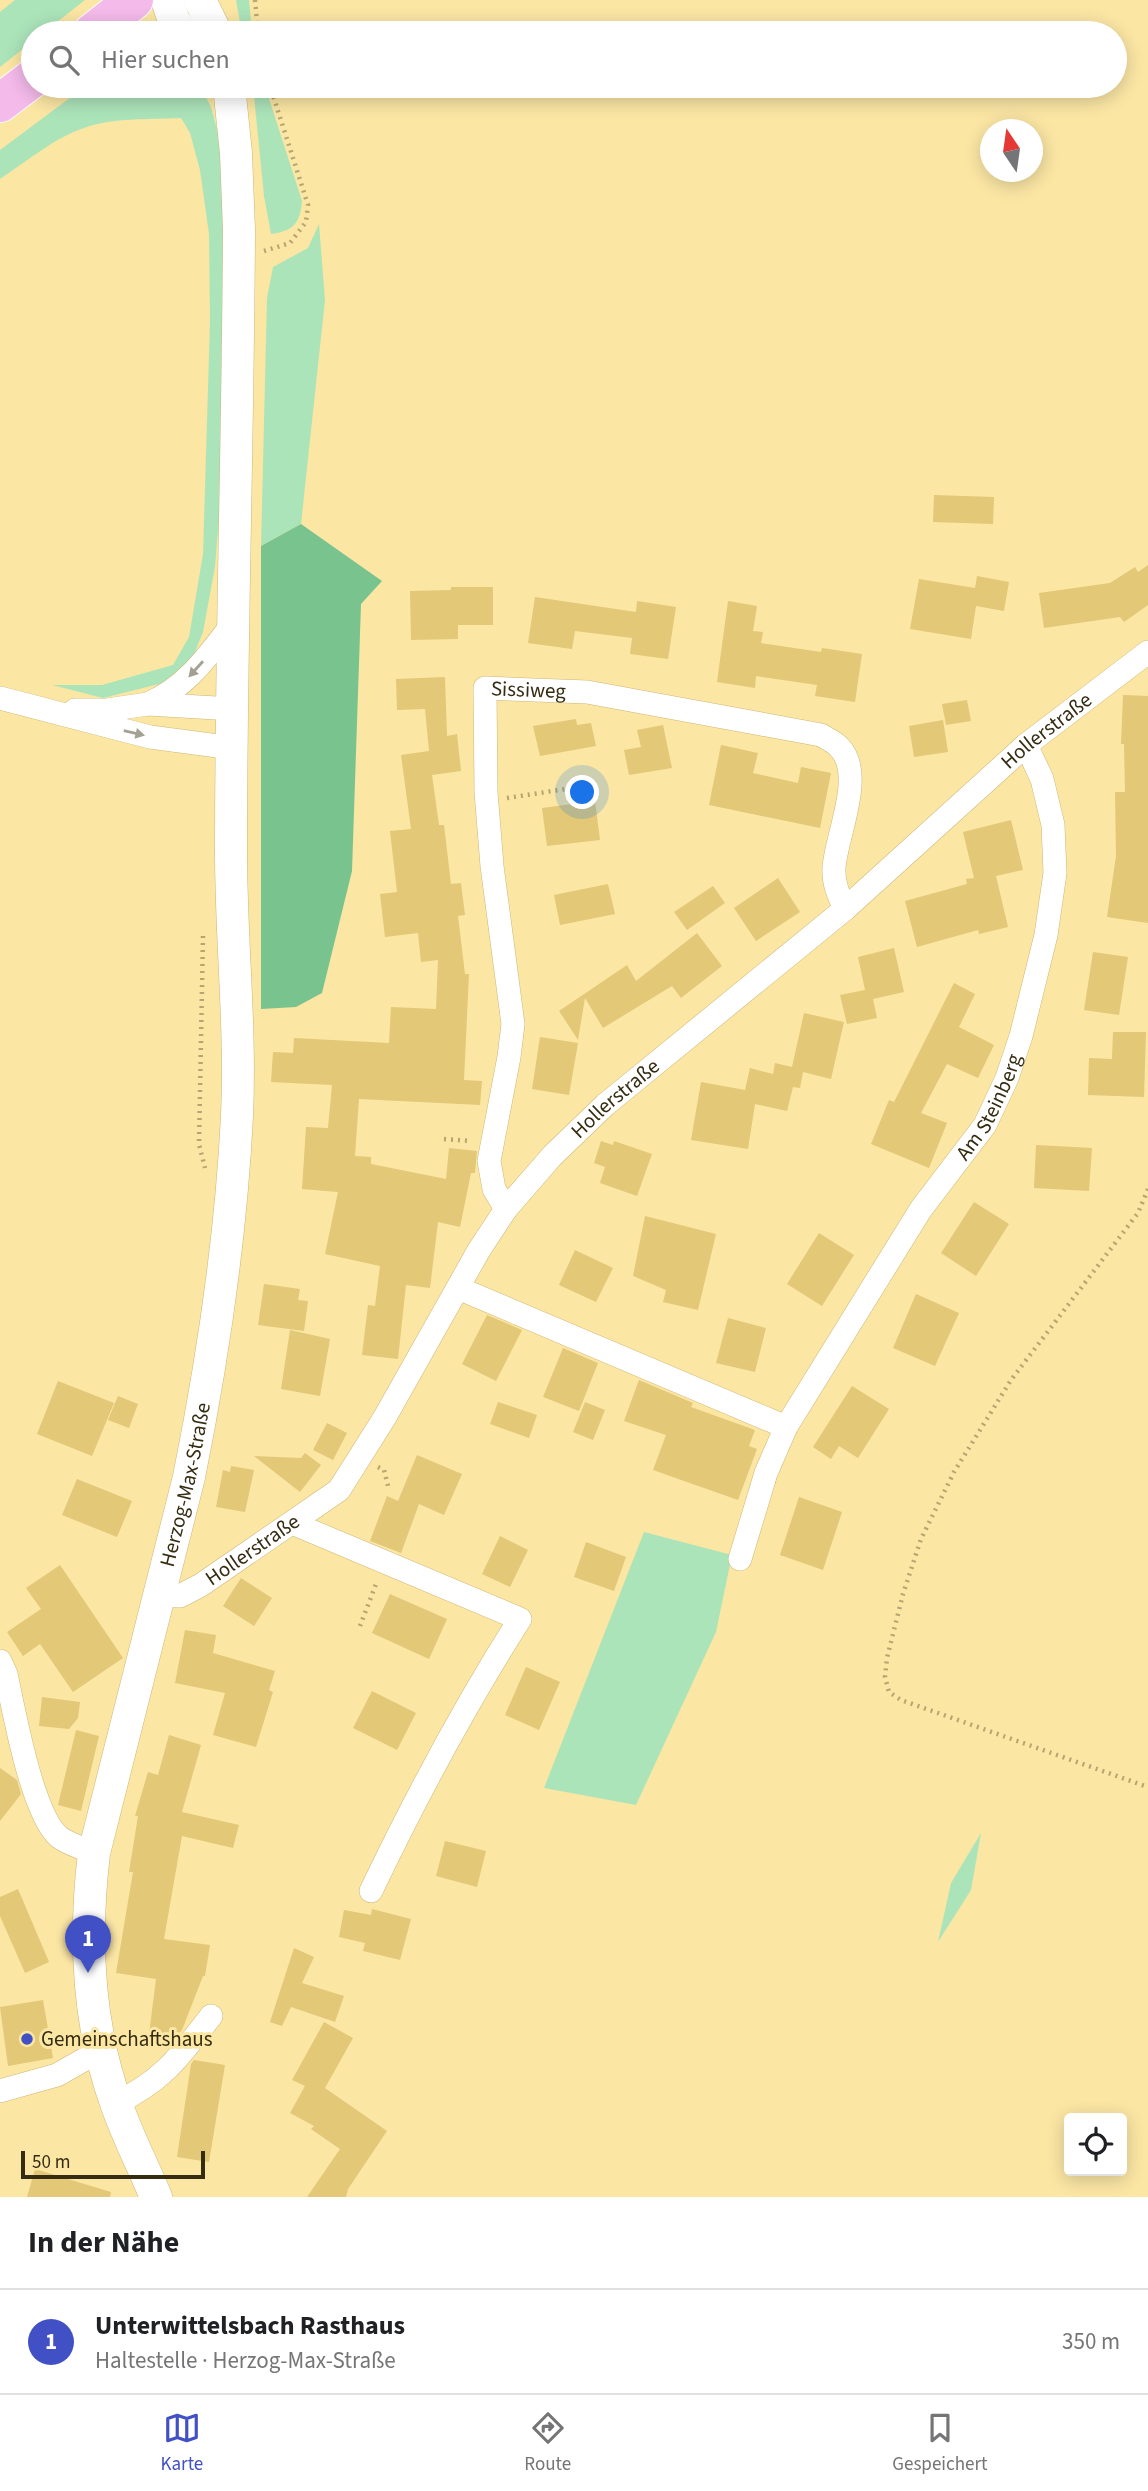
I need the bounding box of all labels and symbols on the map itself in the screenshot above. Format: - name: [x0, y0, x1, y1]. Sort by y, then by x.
- north arrow: [980, 119, 1043, 182]
- one-way arrow: [188, 660, 204, 678]
- street label: Sissiweg: [490, 673, 567, 706]
- street label: Hollerstraße: [994, 685, 1098, 776]
- one-way arrow: [123, 728, 145, 739]
- your location: [565, 775, 599, 809]
- street label: Am Steinberg: [948, 1049, 1029, 1166]
- street label: Hollerstraße: [564, 1051, 666, 1145]
- street label: Herzog-Max-Straße: [152, 1400, 218, 1570]
- street label: Hollerstraße: [199, 1506, 306, 1593]
- pin: 1: [65, 1915, 111, 1973]
- place label: Gemeinschaftshaus: [41, 2024, 213, 2054]
- marker: Gemeinschaftshaus: [19, 2031, 35, 2047]
- scale bar: [21, 2148, 205, 2180]

